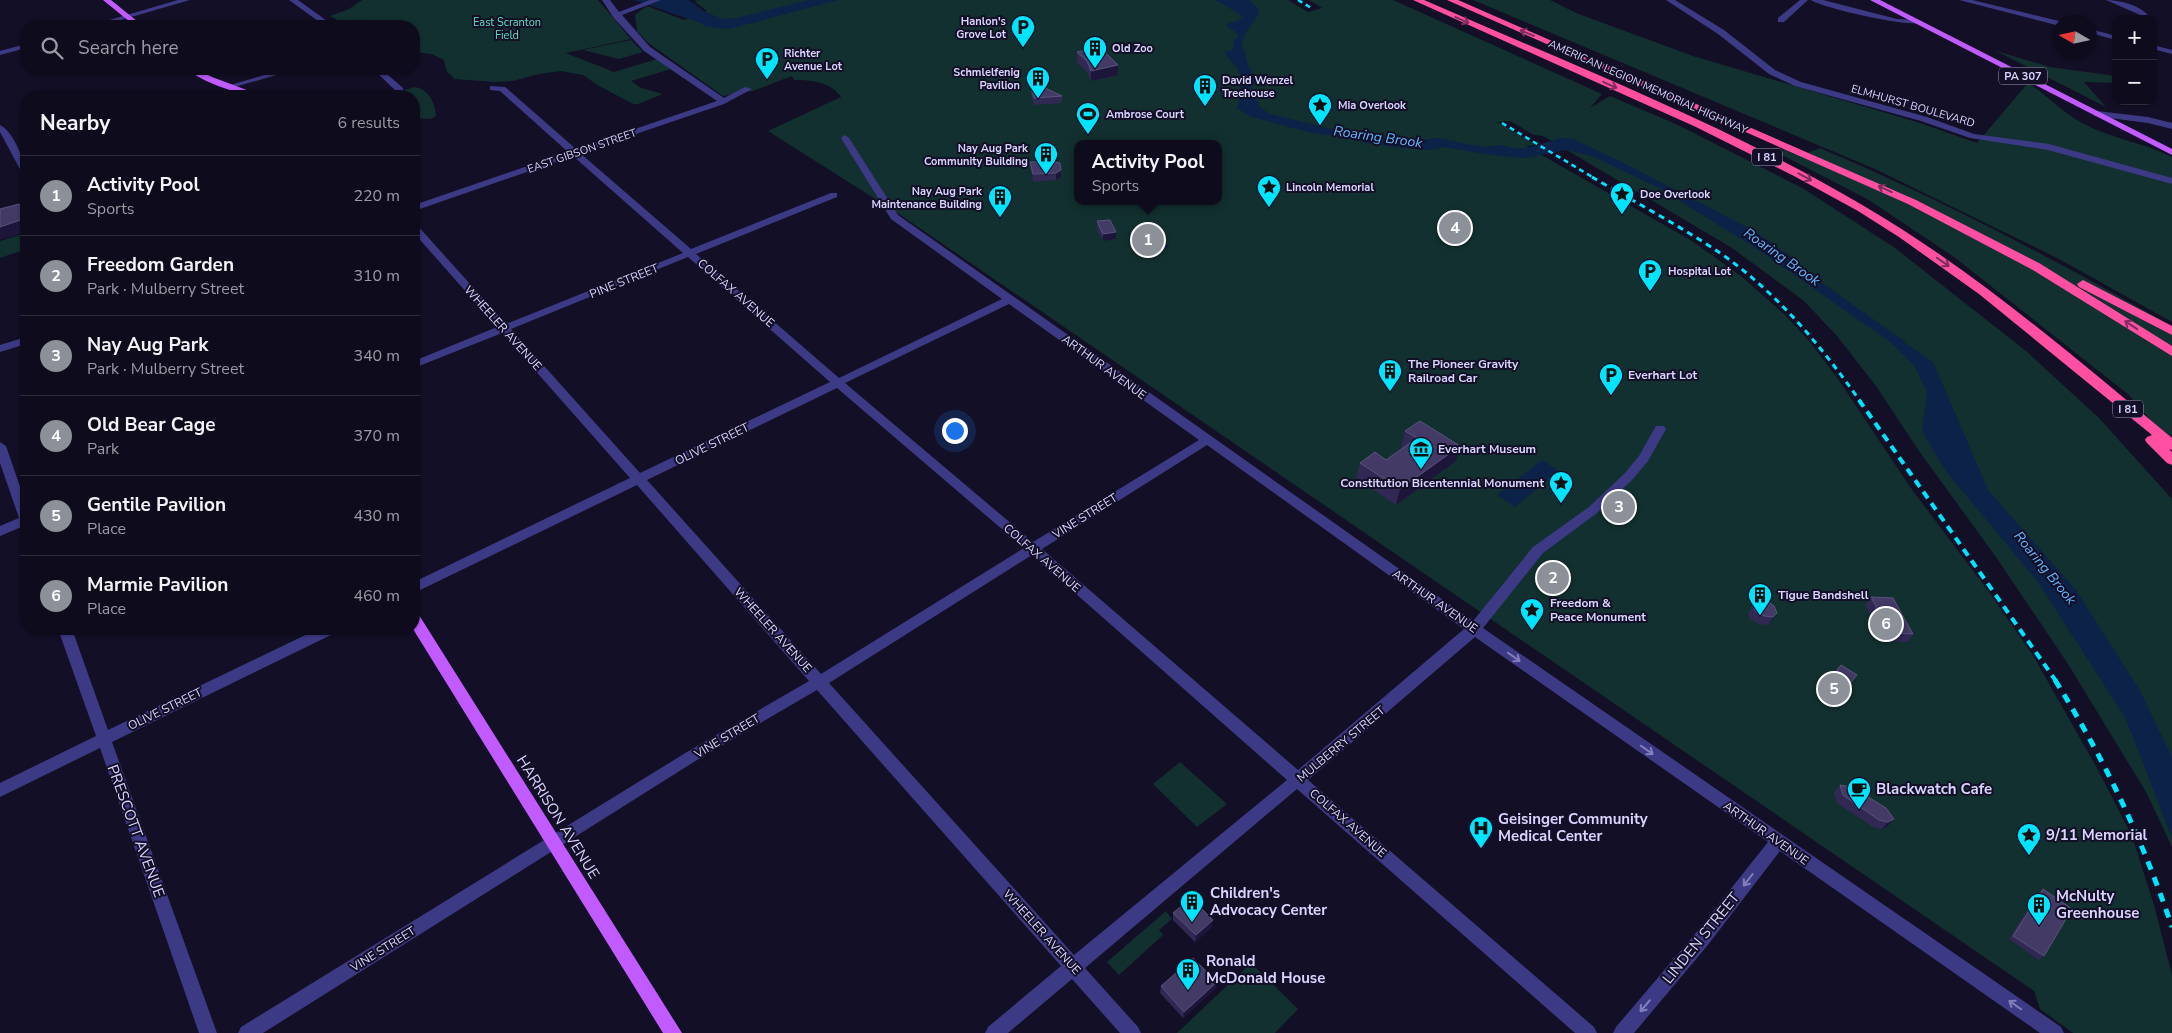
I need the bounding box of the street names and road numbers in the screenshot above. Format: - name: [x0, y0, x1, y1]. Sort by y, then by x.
- street label: AMERICAN LEGION MEMORIAL HIGHWAY: [1546, 36, 1750, 138]
- road number: PA 307: [1999, 68, 2047, 84]
- street label: ELMHURST BOULEVARD: [1849, 81, 1977, 131]
- street label: EAST GIBSON STREET: [525, 125, 639, 177]
- road number: I 81: [1752, 148, 1782, 166]
- street label: COLFAX AVENUE: [694, 255, 778, 331]
- street label: PINE STREET: [587, 260, 662, 302]
- street label: WHEELER AVENUE: [461, 282, 545, 374]
- street label: ARTHUR AVENUE: [1059, 331, 1149, 403]
- road number: I 81: [2113, 400, 2143, 418]
- street label: OLIVE STREET: [672, 419, 752, 469]
- street label: VINE STREET: [1049, 489, 1121, 543]
- street label: COLFAX AVENUE: [1000, 520, 1084, 596]
- street label: ARTHUR AVENUE: [1389, 566, 1481, 636]
- street label: WHEELER AVENUE: [731, 584, 815, 676]
- street label: OLIVE STREET: [125, 684, 205, 734]
- street label: MULBERRY STREET: [1294, 702, 1389, 786]
- street label: VINE STREET: [690, 710, 763, 762]
- street label: HARRISON AVENUE: [512, 752, 604, 882]
- street label: PRESCOTT AVENUE: [103, 762, 169, 900]
- street label: COLFAX AVENUE: [1306, 785, 1390, 861]
- street label: ARTHUR AVENUE: [1720, 798, 1812, 868]
- street label: WHEELER AVENUE: [1000, 886, 1084, 978]
- street label: LINDEN STREET: [1658, 888, 1744, 988]
- street label: VINE STREET: [347, 922, 419, 976]

